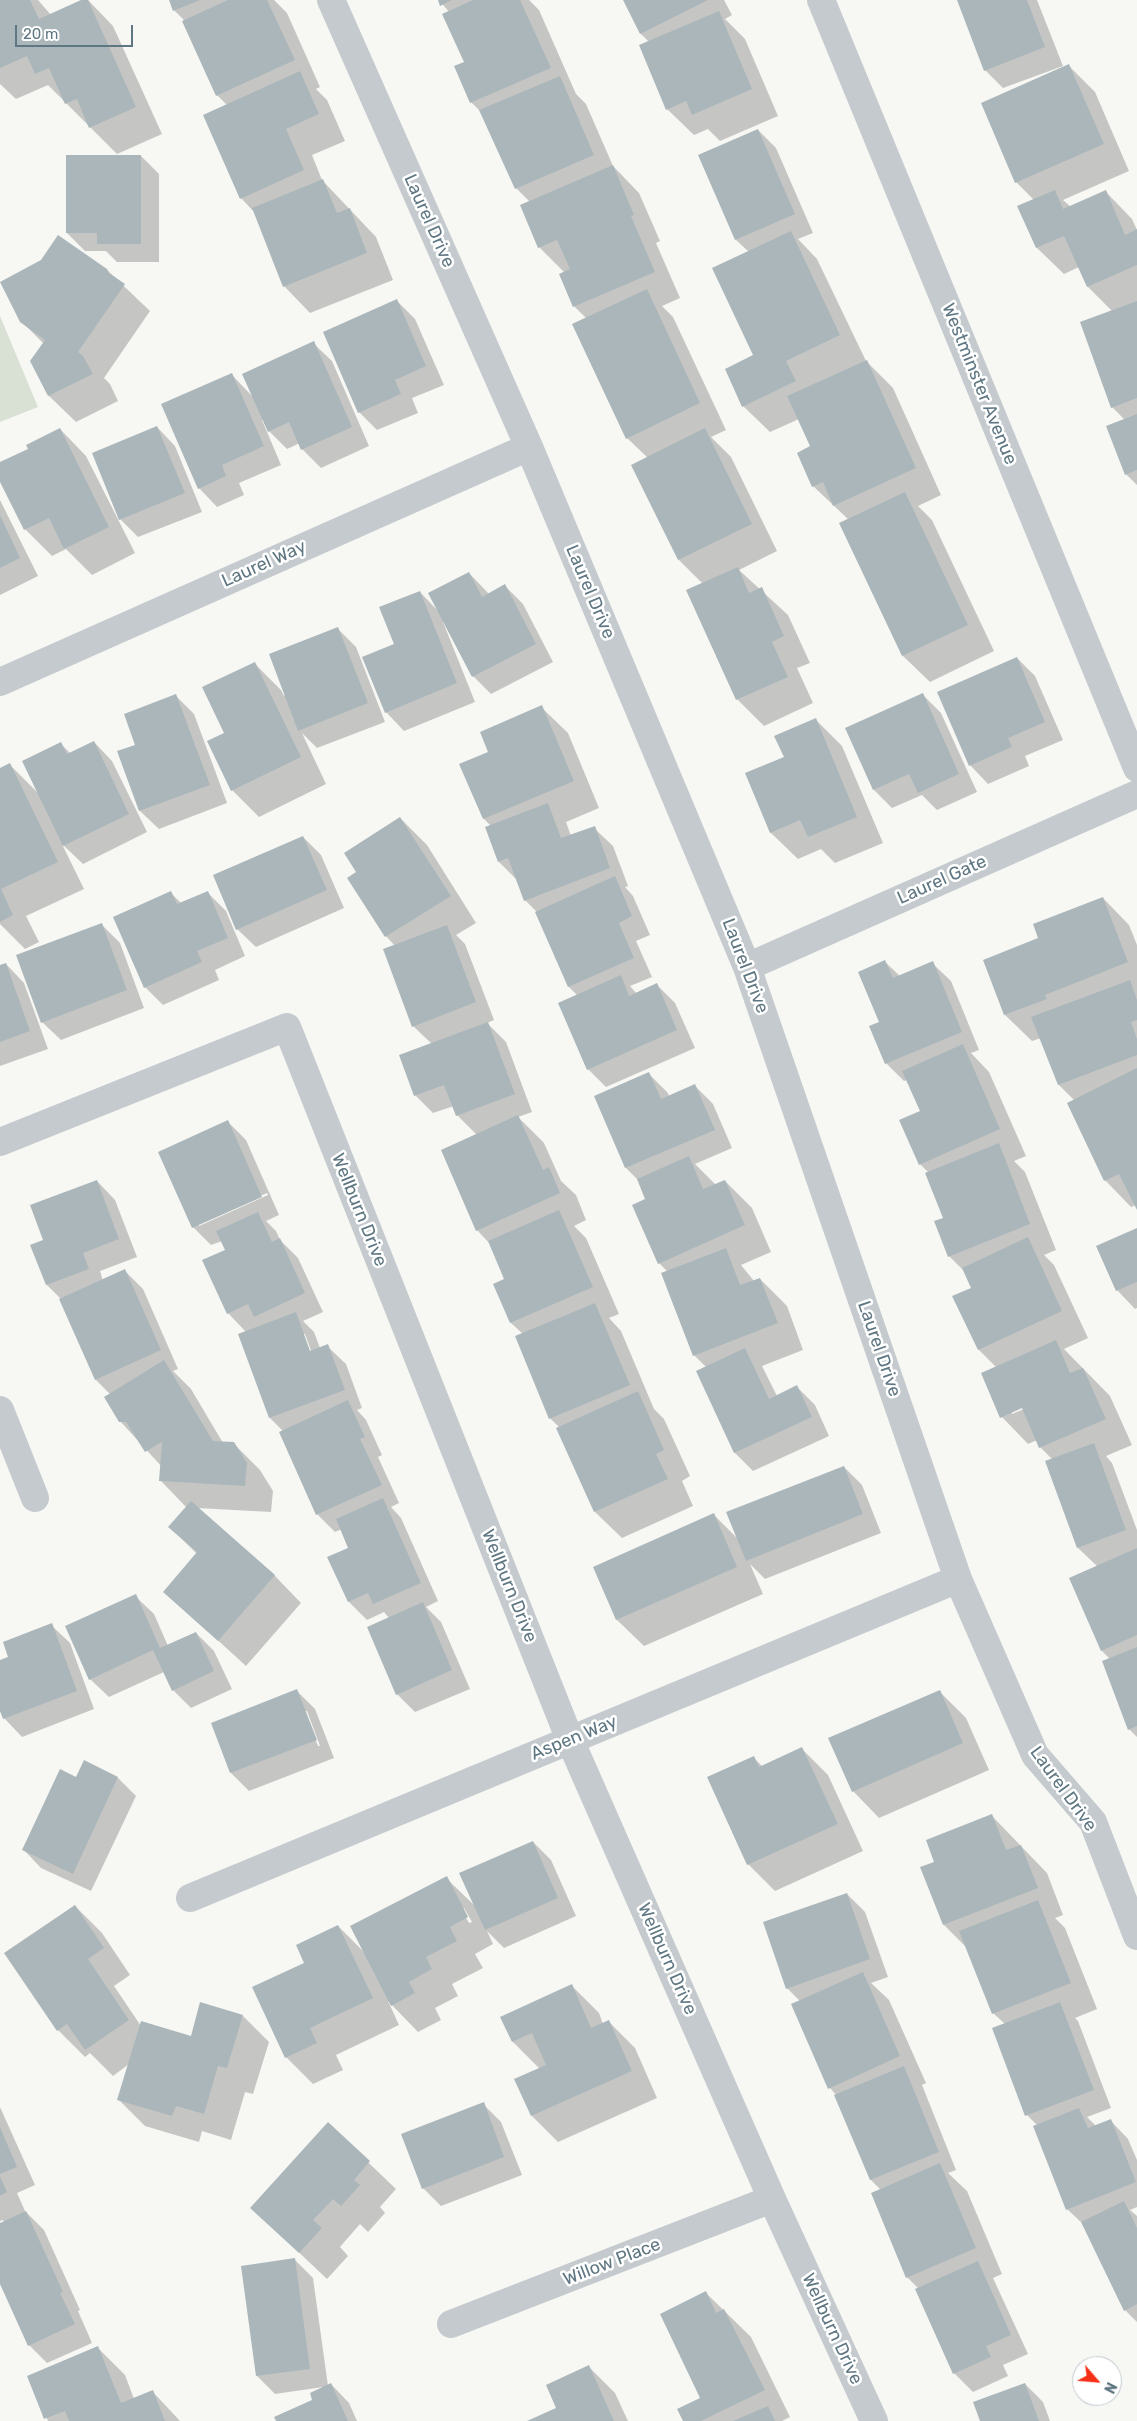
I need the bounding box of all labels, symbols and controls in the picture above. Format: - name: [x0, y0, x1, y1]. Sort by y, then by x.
- scale bar: [18, 15, 135, 47]
- text: 20 m: [23, 25, 58, 43]
- street label: Laurel Drive: [399, 171, 459, 271]
- street label: Westminster Avenue: [937, 300, 1021, 468]
- street label: Laurel Way: [218, 536, 310, 592]
- street label: Laurel Drive: [561, 542, 619, 642]
- street label: Laurel Gate: [894, 851, 990, 909]
- street label: Laurel Drive: [717, 916, 773, 1016]
- street label: Wellburn Drive: [327, 1150, 391, 1270]
- street label: Laurel Drive: [853, 1298, 905, 1400]
- street label: Wellburn Drive: [477, 1526, 541, 1646]
- street label: Aspen Way: [528, 1711, 620, 1765]
- street label: Laurel Drive: [1025, 1742, 1101, 1836]
- street label: Wellburn Drive: [633, 1900, 701, 2018]
- street label: Willow Place: [560, 2234, 664, 2290]
- street label: Wellburn Drive: [797, 2270, 867, 2388]
- north arrow: [1072, 2356, 1122, 2406]
- text: N: [1100, 2379, 1120, 2396]

